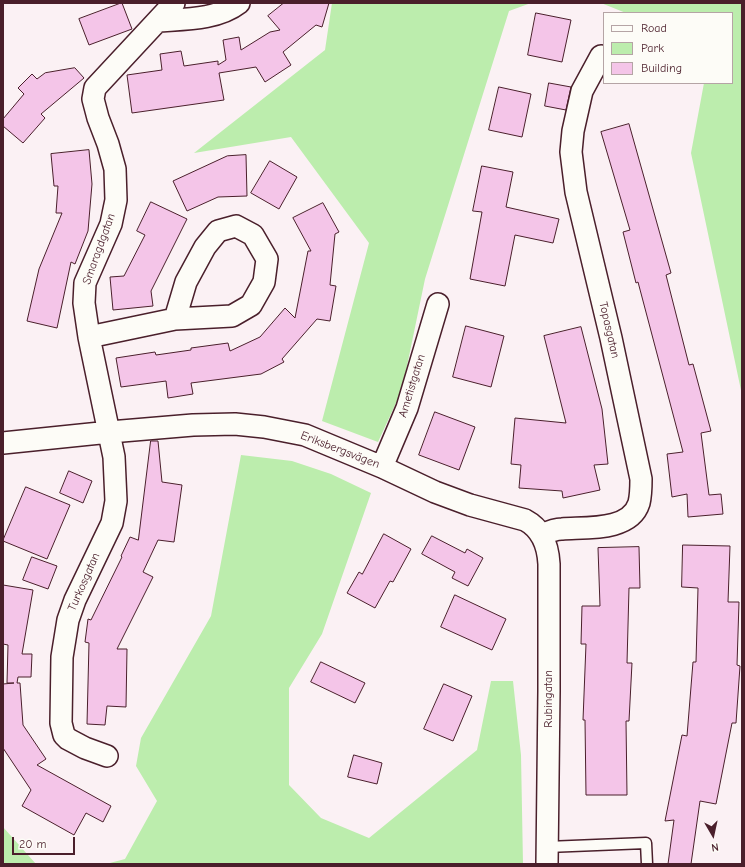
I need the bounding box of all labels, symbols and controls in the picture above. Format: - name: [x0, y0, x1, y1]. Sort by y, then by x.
- legend: [603, 12, 733, 84]
- text: Road: [641, 21, 667, 35]
- text: Park: [641, 41, 664, 55]
- text: Building: [641, 61, 682, 75]
- street label: Smaragdgatan: [79, 211, 119, 287]
- street label: Topasgatan: [596, 300, 622, 360]
- street label: Ametistgatan: [396, 353, 428, 419]
- street label: Eriksbergsvägen: [298, 428, 382, 472]
- street label: Turkosgatan: [65, 551, 103, 613]
- street label: Rubingatan: [542, 670, 556, 728]
- north arrow: [693, 815, 733, 855]
- scale bar: [14, 829, 77, 855]
- text: 20 m: [19, 837, 47, 851]
- text: N: [710, 840, 720, 854]

